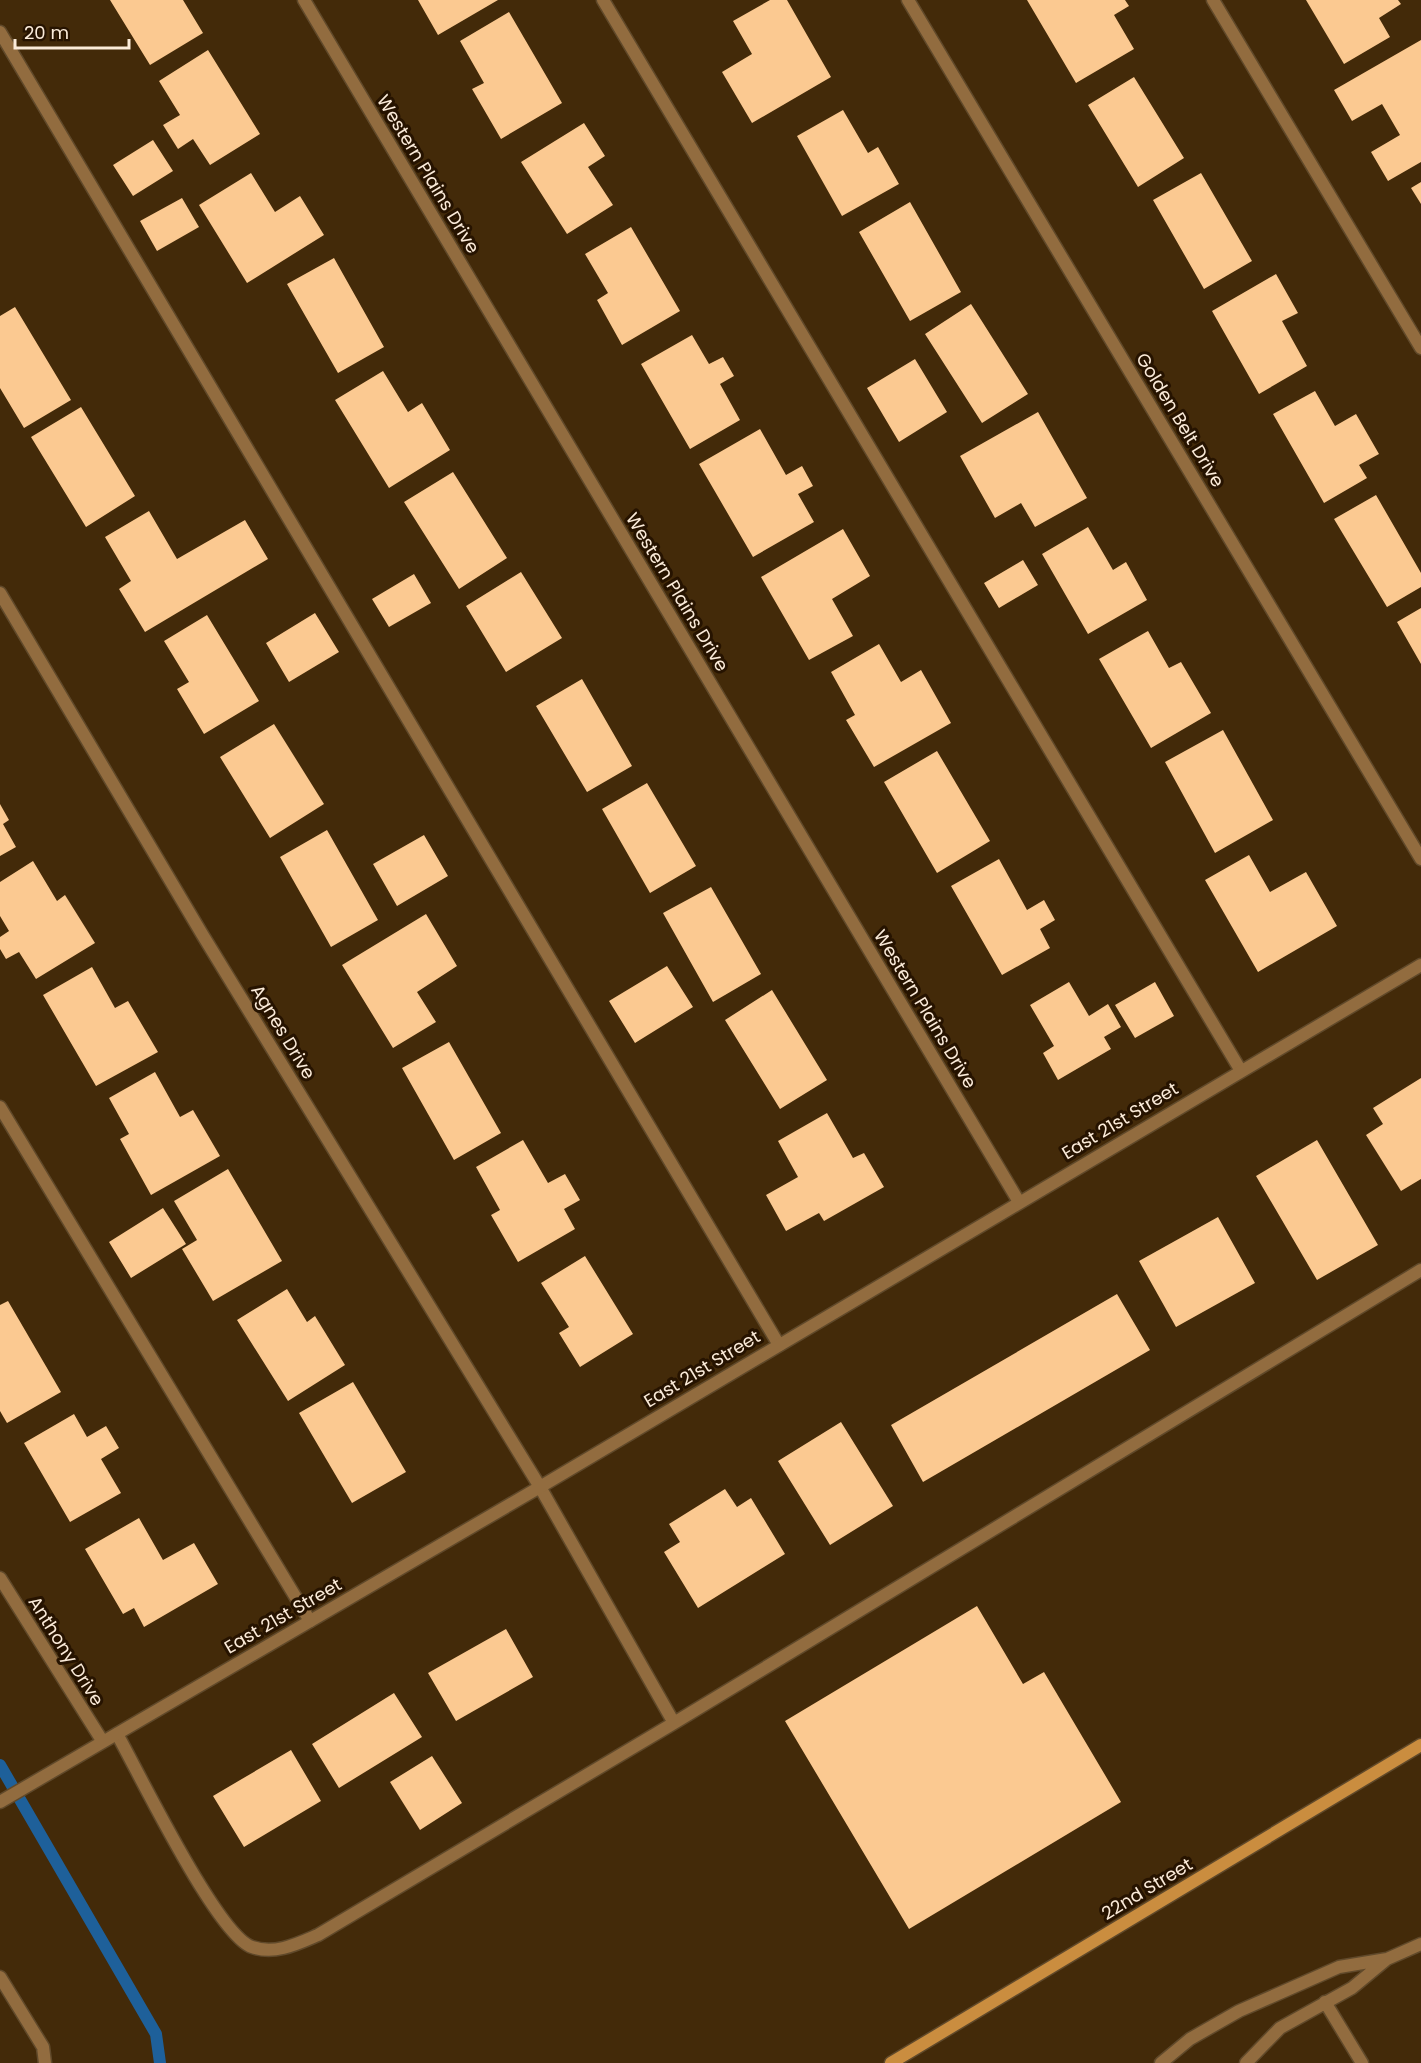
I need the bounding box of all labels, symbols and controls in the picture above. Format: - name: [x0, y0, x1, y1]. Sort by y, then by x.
- scale bar: [15, 12, 129, 50]
- text: 20 m: [24, 20, 69, 45]
- street label: Western Plains Drive: [371, 90, 486, 258]
- street label: Golden Belt Drive: [1130, 348, 1230, 492]
- street label: Western Plains Drive: [620, 508, 735, 676]
- street label: Western Plains Drive: [868, 925, 983, 1093]
- street label: Agnes Drive: [245, 980, 322, 1084]
- street label: East 21st Street: [1057, 1076, 1183, 1165]
- street label: East 21st Street: [639, 1324, 765, 1413]
- street label: East 21st Street: [219, 1572, 346, 1659]
- street label: Anthony Drive: [23, 1591, 110, 1710]
- street label: 22nd Street: [1097, 1852, 1197, 1926]

